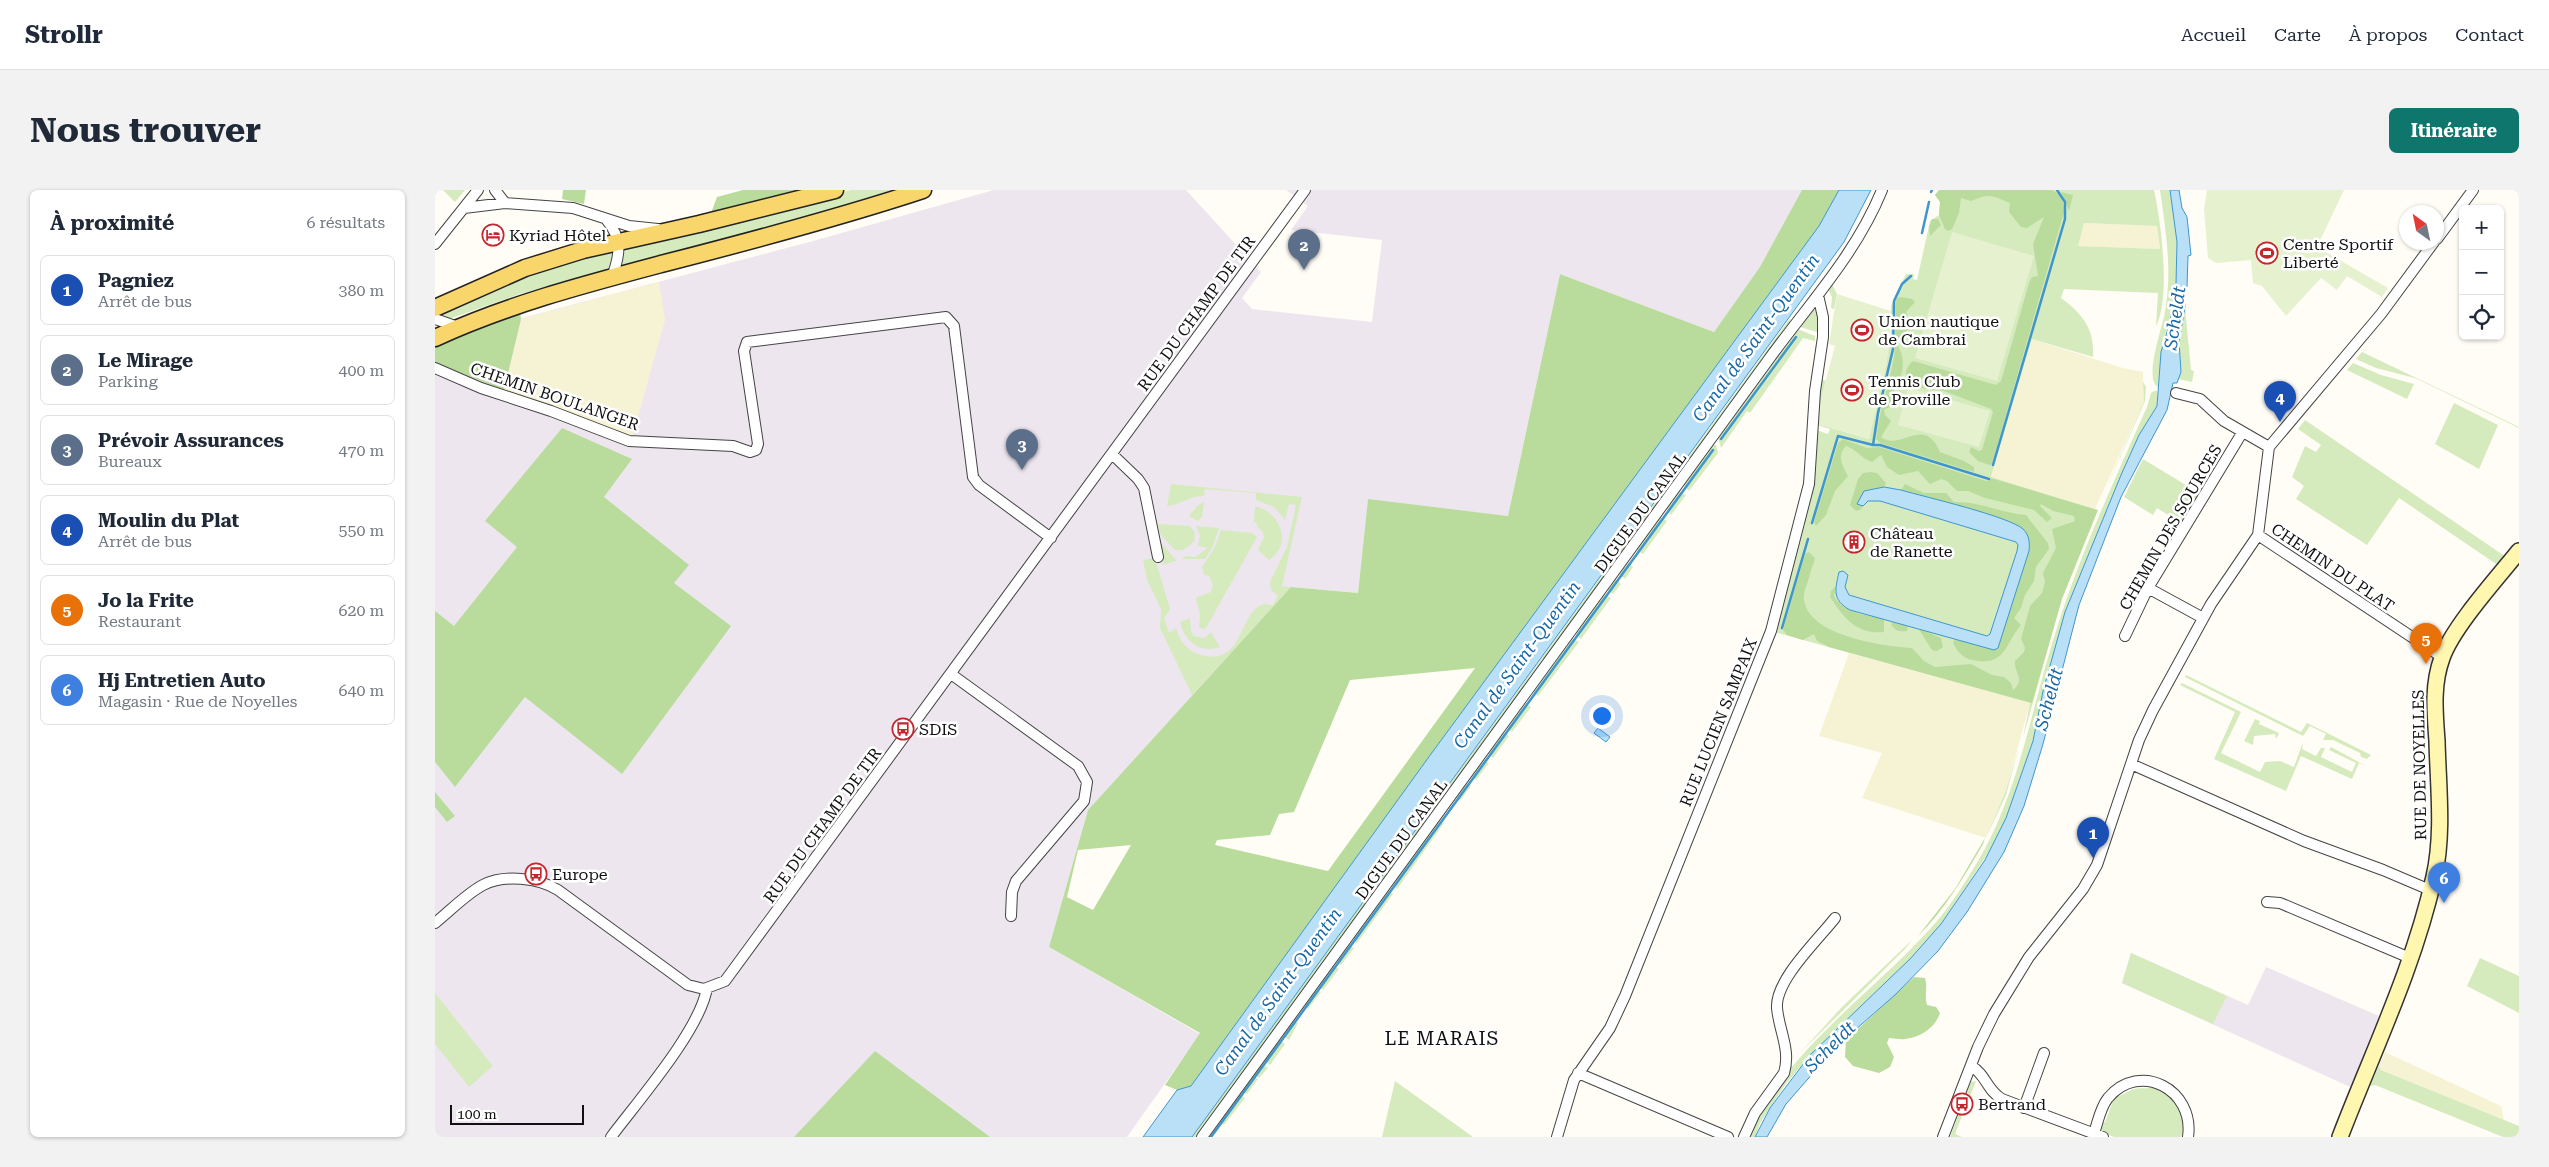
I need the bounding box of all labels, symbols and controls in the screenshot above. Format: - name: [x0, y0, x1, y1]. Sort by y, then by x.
- text: Strollr: [25, 21, 103, 49]
- text: Accueil: [2181, 24, 2246, 45]
- text: Carte: [2274, 24, 2321, 45]
- text: À propos: [2349, 24, 2427, 45]
- text: Contact: [2455, 24, 2524, 45]
- button: Itinéraire: [2389, 108, 2519, 153]
- text: Nous trouver: [30, 110, 261, 151]
- north arrow: [2399, 205, 2444, 250]
- map controls: [2459, 205, 2504, 340]
- button: +: [2459, 205, 2504, 250]
- text: À proximité: [50, 211, 174, 235]
- text: 6 résultats: [306, 213, 385, 232]
- hotel icon: Kyriad Hôtel: [481, 223, 505, 247]
- place label: Kyriad Hôtel: [509, 226, 606, 245]
- pin: 2: [1288, 229, 1320, 270]
- street label: RUE DU CHAMP DE TIR: [1134, 232, 1259, 395]
- place label: Centre Sportif Liberté: [2283, 235, 2394, 272]
- sports icon: Centre Sportif Liberté: [2255, 241, 2279, 265]
- water label: Canal de Saint-Quentin: [1688, 250, 1824, 426]
- button: −: [2459, 250, 2504, 295]
- text: Pagniez: [98, 269, 174, 292]
- text: 1: [63, 281, 71, 300]
- text: 380 m: [338, 281, 384, 300]
- water label: Scheldt: [2160, 285, 2189, 352]
- text: Arrêt de bus: [98, 292, 192, 311]
- button: locate: [2459, 295, 2504, 340]
- place label: Union nautique de Cambrai: [1878, 312, 1999, 349]
- sports icon: Union nautique de Cambrai: [1850, 318, 1874, 342]
- text: Le Mirage: [98, 349, 193, 372]
- street label: CHEMIN BOULANGER: [468, 359, 642, 434]
- text: 2: [63, 361, 71, 380]
- text: 400 m: [338, 361, 384, 380]
- text: Parking: [98, 372, 158, 391]
- place label: Tennis Club de Proville: [1868, 372, 1961, 409]
- sports icon: Tennis Club de Proville: [1840, 378, 1864, 402]
- pin: 4: [2264, 381, 2296, 422]
- text: Prévoir Assurances: [98, 429, 284, 452]
- pin: 3: [1006, 429, 1038, 470]
- text: 3: [63, 441, 71, 460]
- text: 470 m: [338, 441, 384, 460]
- street label: CHEMIN DES SOURCES: [2115, 441, 2226, 613]
- street label: DIGUE DU CANAL: [1590, 449, 1690, 576]
- text: Bureaux: [98, 452, 162, 471]
- text: Moulin du Plat: [98, 509, 239, 532]
- street label: CHEMIN DU PLAT: [2268, 519, 2398, 616]
- text: 4: [63, 521, 71, 540]
- text: 550 m: [338, 521, 384, 540]
- place label: Château de Ranette: [1870, 524, 1953, 561]
- building icon: Château de Ranette: [1842, 530, 1866, 554]
- text: Arrêt de bus: [98, 532, 192, 551]
- water label: Canal de Saint-Quentin: [1449, 577, 1585, 753]
- text: Jo la Frite: [98, 589, 194, 612]
- text: 5: [63, 601, 71, 620]
- text: 620 m: [338, 601, 384, 620]
- text: Restaurant: [98, 612, 181, 631]
- pin: 5: [2410, 623, 2442, 664]
- street label: RUE LUCIEN SAMPAIX: [1676, 635, 1761, 809]
- water label: Scheldt: [2030, 665, 2067, 733]
- text: Hj Entretien Auto: [98, 669, 265, 692]
- text: 6: [63, 681, 71, 700]
- text: 640 m: [338, 681, 384, 700]
- street label: RUE DE NOYELLES: [2409, 689, 2430, 841]
- text: Magasin · Rue de Noyelles: [98, 692, 297, 711]
- your location: [1589, 703, 1615, 729]
- bus stop icon: SDIS: [891, 717, 915, 741]
- place label: SDIS: [919, 720, 957, 739]
- street label: RUE DU CHAMP DE TIR: [760, 744, 885, 907]
- street label: DIGUE DU CANAL: [1351, 776, 1451, 903]
- pin: 1: [2077, 817, 2109, 858]
- bus stop icon: Europe: [524, 862, 548, 886]
- pin: 6: [2428, 862, 2460, 903]
- place label: Europe: [552, 865, 608, 884]
- water label: Canal de Saint-Quentin: [1210, 904, 1346, 1080]
- water label: Scheldt: [1799, 1016, 1860, 1077]
- district label: LE MARAIS: [1385, 1027, 1499, 1050]
- bus stop icon: Bertrand: [1950, 1092, 1974, 1116]
- place label: Bertrand: [1978, 1095, 2046, 1114]
- scale bar: [450, 1102, 584, 1125]
- text: 100 m: [457, 1106, 497, 1122]

